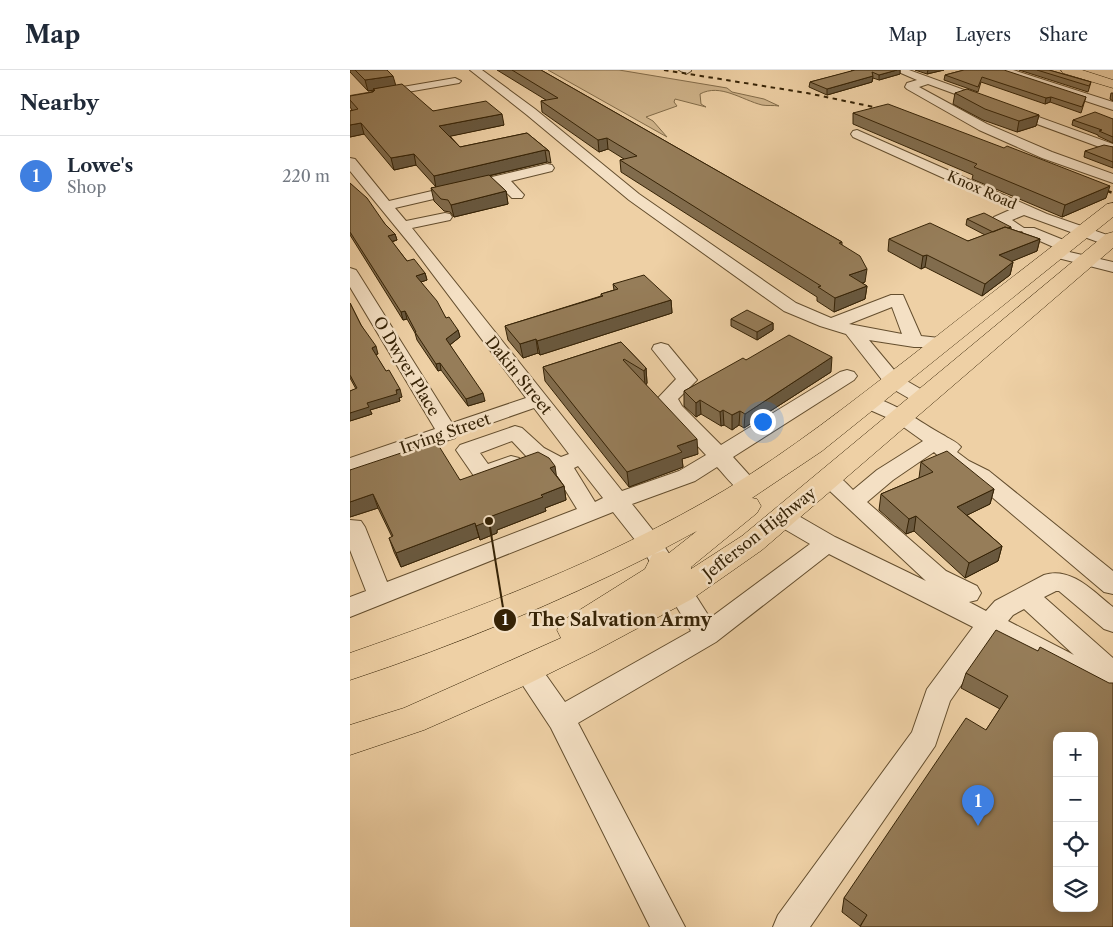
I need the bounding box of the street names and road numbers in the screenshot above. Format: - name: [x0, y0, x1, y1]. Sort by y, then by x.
- street label: Knox Road: [944, 167, 1020, 213]
- street label: O Dwyer Place: [369, 312, 445, 420]
- street label: Dakin Street: [481, 332, 557, 419]
- street label: Irving Street: [397, 408, 493, 458]
- street label: Jefferson Highway: [696, 482, 821, 585]

